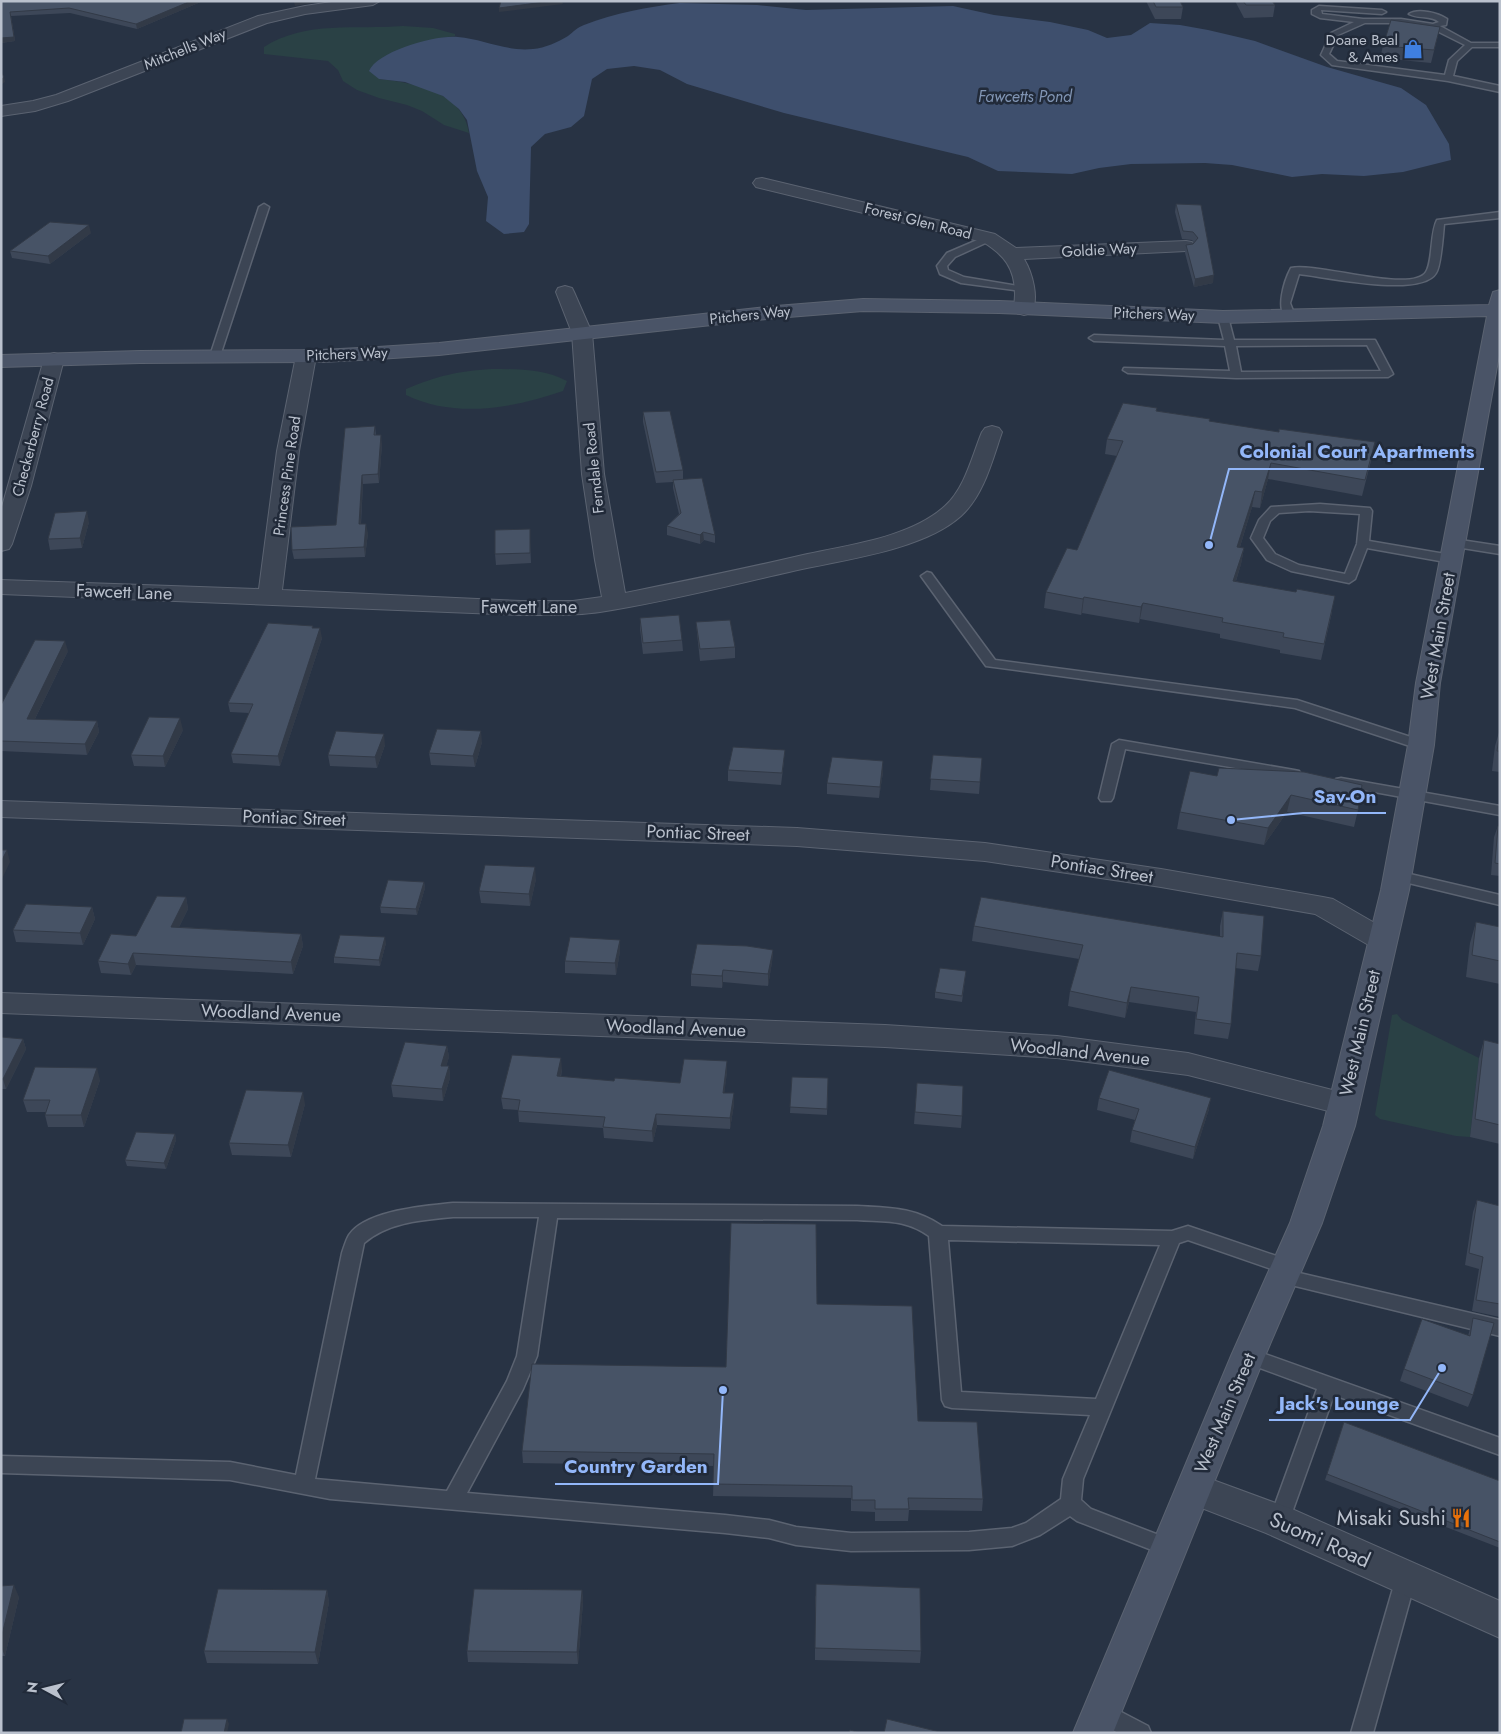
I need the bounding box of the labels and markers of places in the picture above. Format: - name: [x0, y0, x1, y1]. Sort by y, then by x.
- place label: Doane Beal & Ames: [1326, 29, 1398, 68]
- shop icon: Doane Beal & Ames: [1402, 38, 1424, 60]
- callout: Colonial Court Apartments: [1229, 435, 1484, 469]
- callout: Sav-On: [1303, 779, 1386, 813]
- callout: Jack's Lounge: [1269, 1386, 1410, 1420]
- callout: Country Garden: [555, 1450, 718, 1484]
- place label: Misaki Sushi: [1336, 1503, 1446, 1533]
- restaurant icon: Misaki Sushi: [1450, 1507, 1472, 1529]

